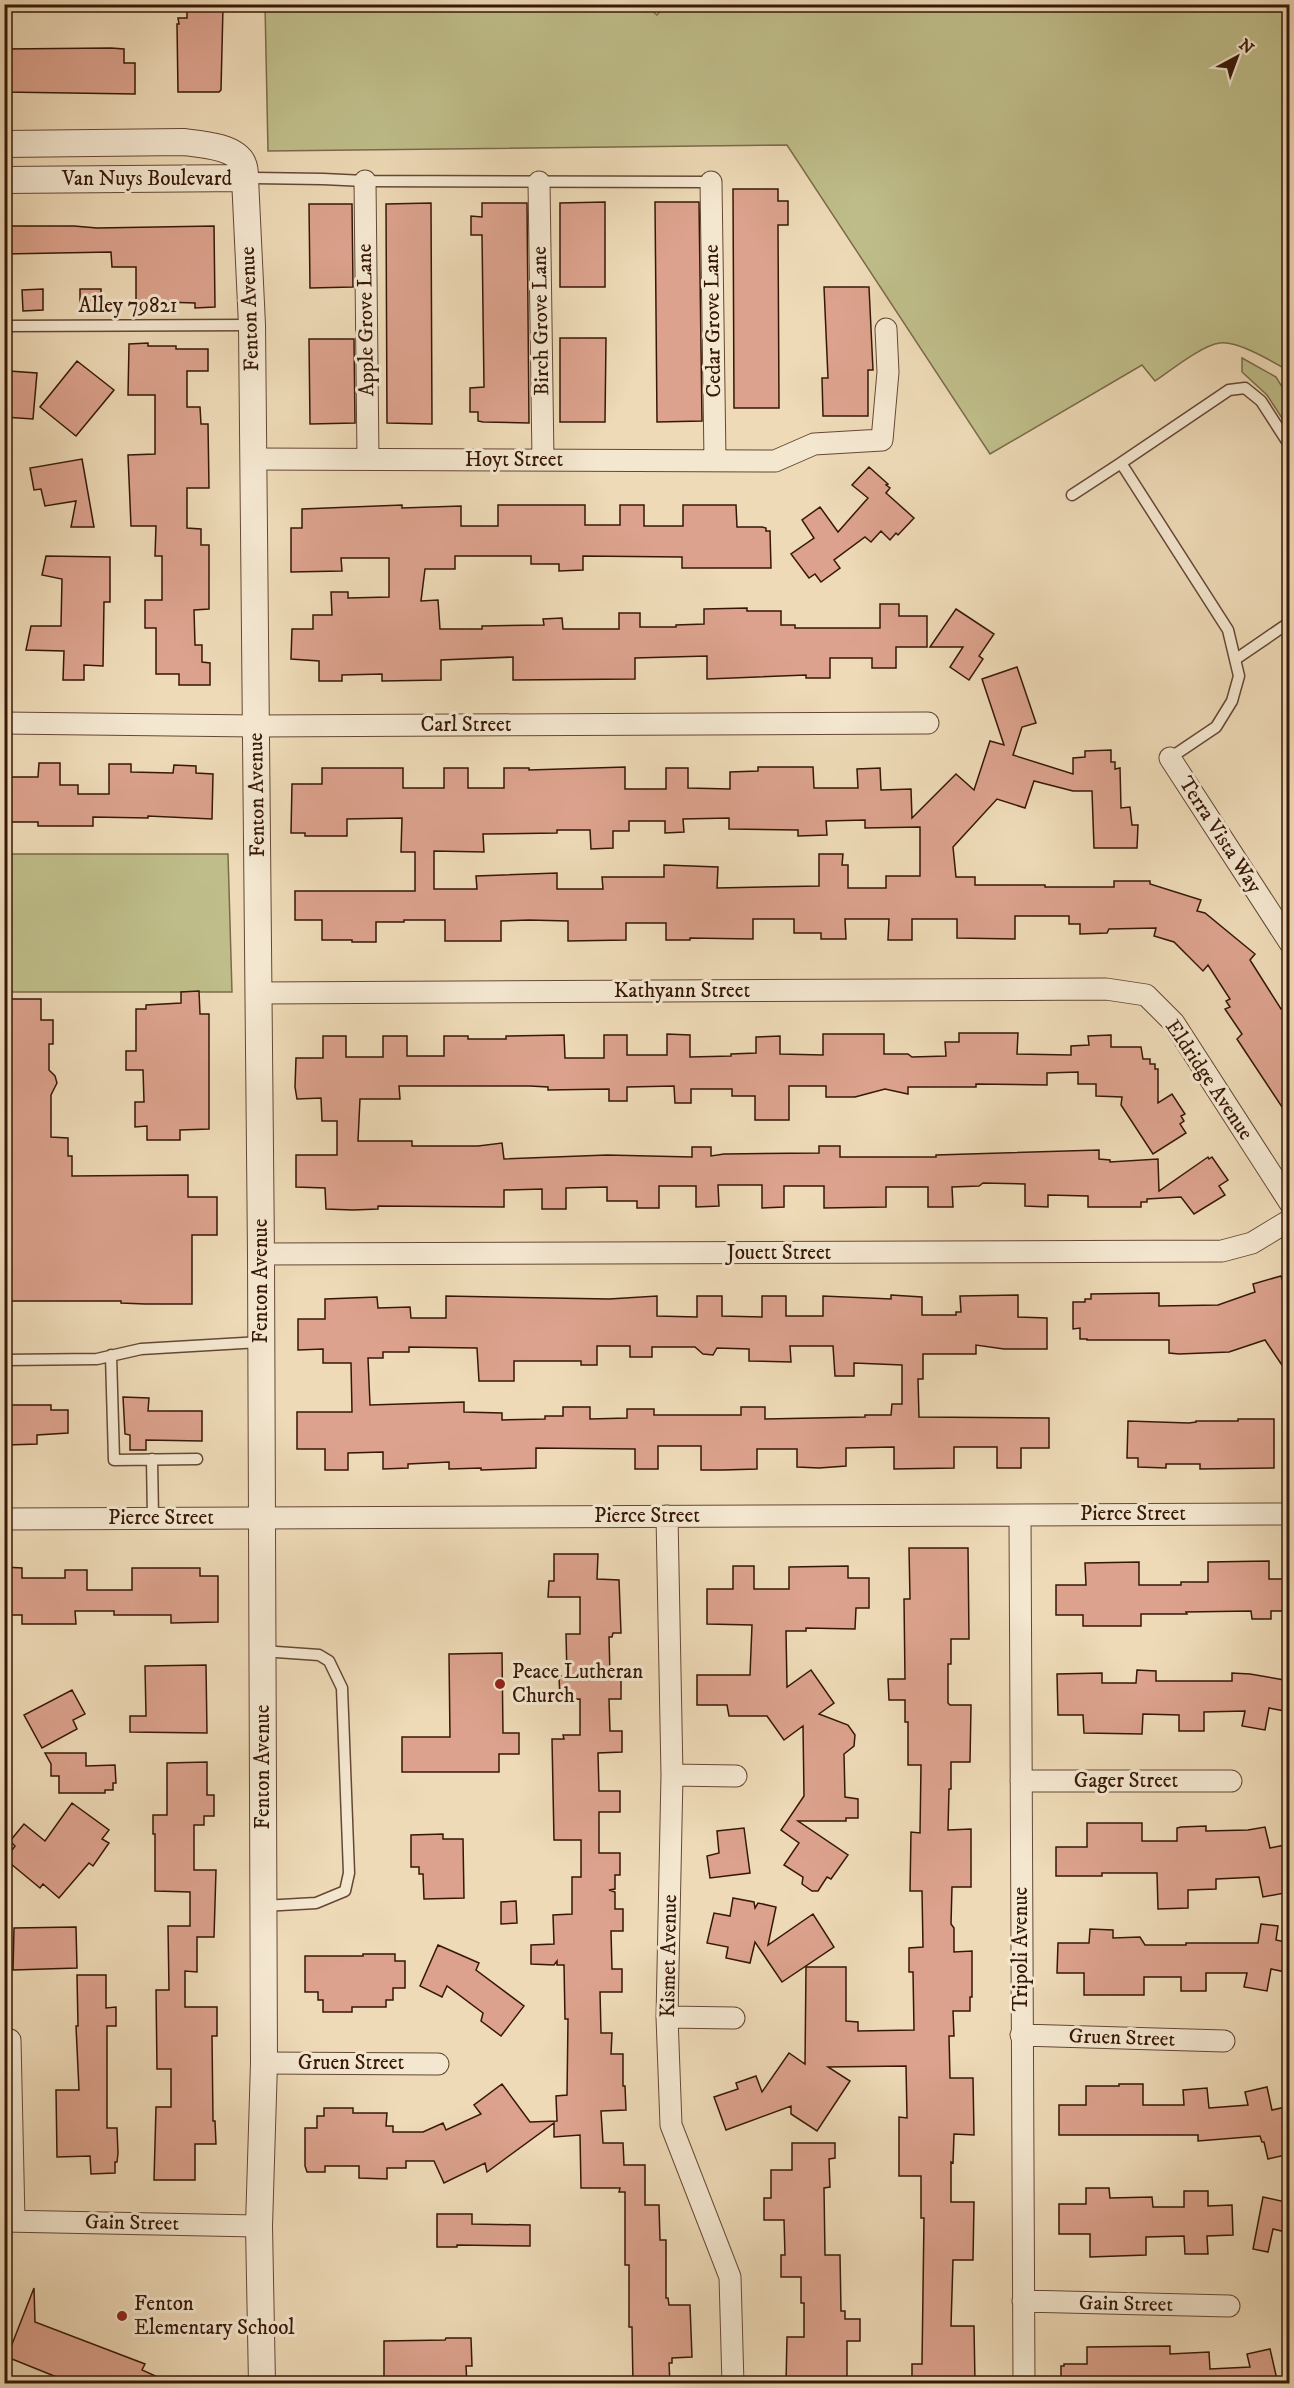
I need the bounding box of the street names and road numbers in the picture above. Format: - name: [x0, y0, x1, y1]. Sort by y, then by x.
- street label: Van Nuys Boulevard: [61, 166, 232, 192]
- street label: Apple Grove Lane: [352, 243, 380, 396]
- street label: Cedar Grove Lane: [699, 244, 727, 398]
- street label: Fenton Avenue: [235, 246, 265, 372]
- street label: Birch Grove Lane: [527, 246, 555, 396]
- street label: Alley 79821: [78, 293, 178, 319]
- street label: Hoyt Street: [465, 447, 563, 473]
- street label: Carl Street: [420, 712, 512, 738]
- street label: Fenton Avenue: [243, 732, 271, 858]
- street label: Terra Vista Way: [1173, 772, 1268, 899]
- street label: Kathyann Street: [614, 978, 750, 1004]
- street label: Eldridge Avenue: [1159, 1015, 1259, 1145]
- street label: Fenton Avenue: [248, 1218, 274, 1343]
- street label: Jouett Street: [725, 1240, 832, 1266]
- street label: Pierce Street: [1080, 1501, 1186, 1527]
- street label: Pierce Street: [594, 1503, 700, 1529]
- street label: Pierce Street: [108, 1505, 214, 1531]
- street label: Fenton Avenue: [250, 1704, 276, 1829]
- street label: Gager Street: [1074, 1768, 1179, 1794]
- street label: Tripoli Avenue: [1008, 1886, 1034, 2011]
- street label: Kismet Avenue: [655, 1894, 683, 2018]
- street label: Gruen Street: [1068, 2023, 1176, 2053]
- street label: Gruen Street: [298, 2050, 405, 2076]
- street label: Gain Street: [85, 2209, 180, 2237]
- street label: Gain Street: [1079, 2290, 1174, 2318]

